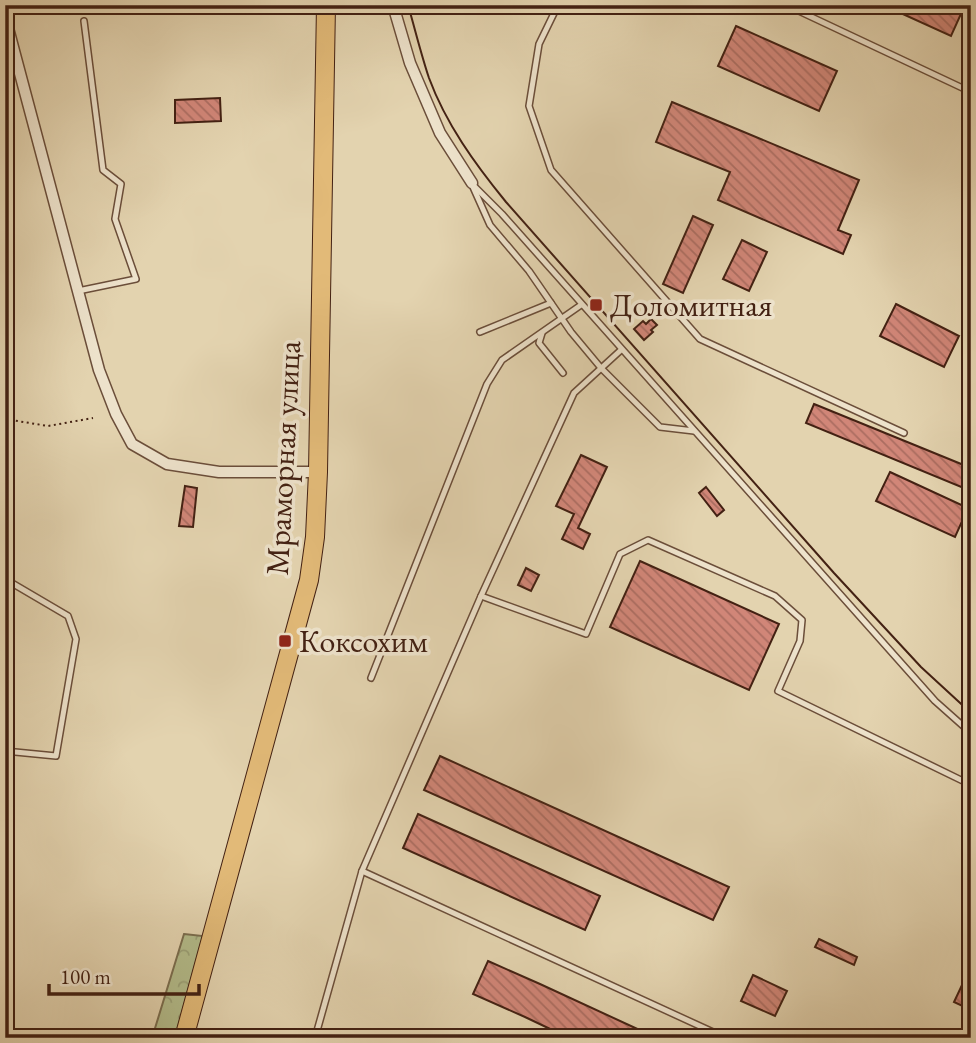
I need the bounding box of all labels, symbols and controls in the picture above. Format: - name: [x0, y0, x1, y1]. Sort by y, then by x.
- place label: Доломитная: [610, 284, 772, 326]
- marker: Доломитная: [588, 297, 604, 313]
- street label: Мраморная улица: [256, 339, 310, 576]
- place label: Коксохим: [299, 620, 428, 662]
- marker: Коксохим: [277, 633, 293, 649]
- scale bar: [49, 952, 200, 996]
- text: 100 m: [60, 963, 111, 990]

